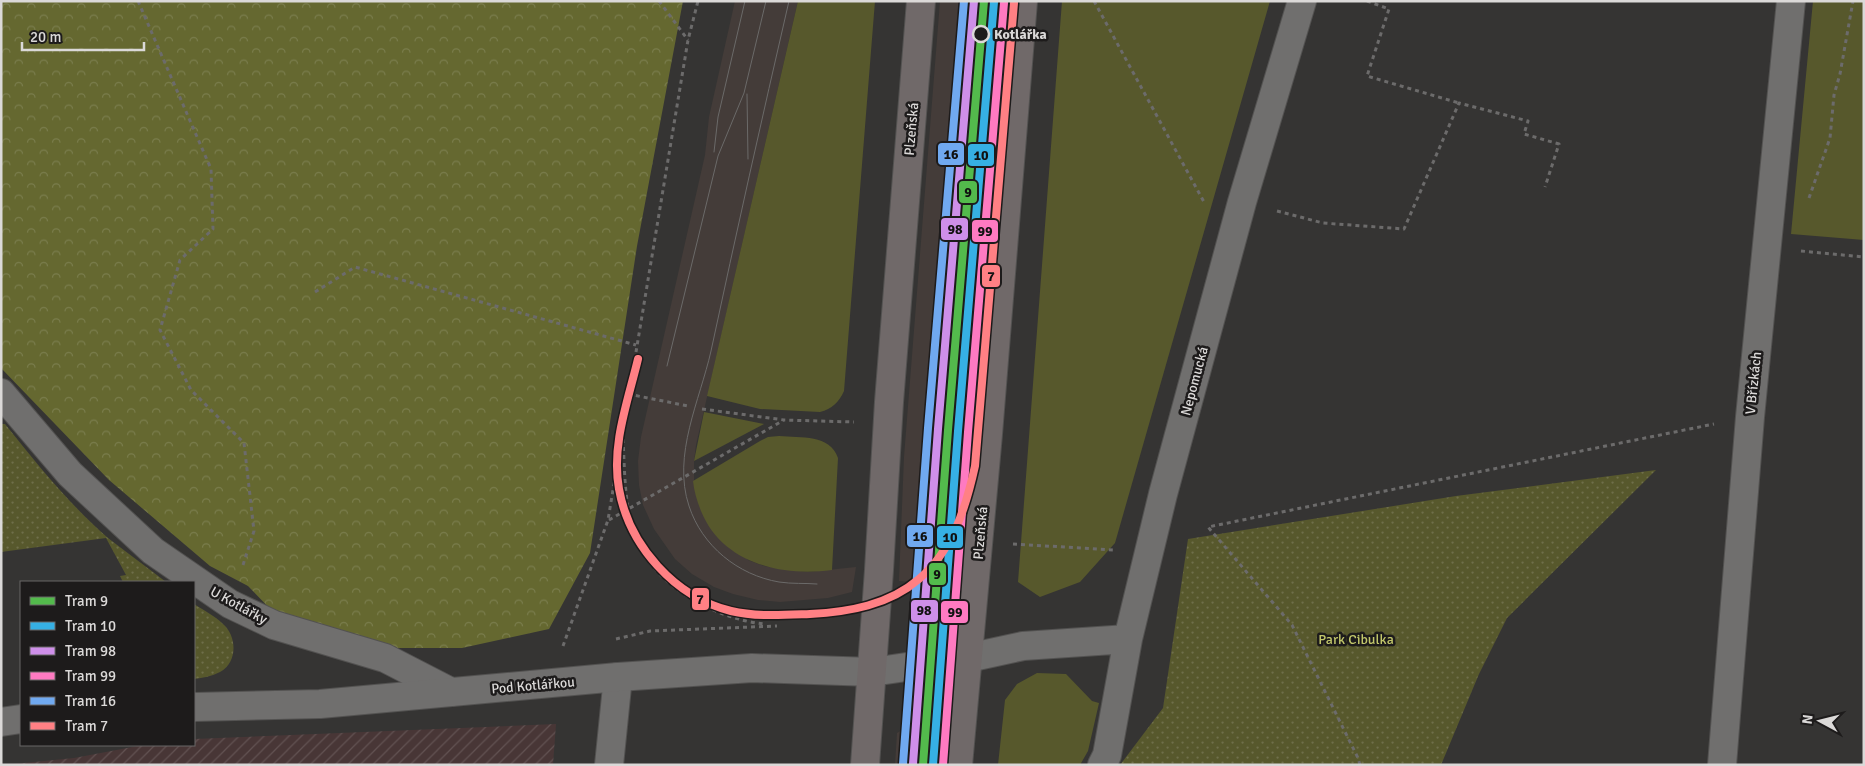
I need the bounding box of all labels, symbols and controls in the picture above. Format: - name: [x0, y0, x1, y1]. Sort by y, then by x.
- scale bar: [22, 20, 145, 52]
- marker: Kotlářka: [972, 25, 990, 43]
- place label: Kotlářka: [994, 26, 1047, 43]
- text: 20 m: [30, 28, 61, 46]
- street label: Plzeňská: [901, 102, 922, 156]
- line badge: 16: [937, 142, 965, 166]
- line badge: 10: [967, 143, 995, 167]
- text: 16: [943, 146, 959, 163]
- text: 10: [973, 147, 989, 164]
- line badge: 9: [958, 180, 978, 204]
- text: 9: [964, 184, 972, 201]
- line badge: 98: [940, 217, 969, 241]
- line badge: 99: [971, 219, 999, 243]
- text: 98: [947, 221, 963, 238]
- text: 99: [977, 223, 993, 240]
- line badge: 7: [981, 264, 1001, 288]
- text: 7: [987, 268, 995, 285]
- street label: Nepomucká: [1177, 345, 1212, 417]
- street label: V Břízkách: [1742, 351, 1765, 415]
- street label: Plzeňská: [970, 506, 991, 560]
- line badge: 16: [906, 524, 934, 548]
- line badge: 10: [936, 525, 964, 549]
- text: 16: [912, 528, 928, 545]
- text: 10: [942, 529, 958, 546]
- line badge: 9: [928, 562, 947, 586]
- text: 9: [933, 566, 941, 583]
- legend: [20, 581, 195, 746]
- street label: U Kotlářky: [207, 583, 271, 628]
- line badge: 7: [691, 587, 710, 611]
- text: 7: [696, 591, 704, 608]
- text: Tram 9: [65, 592, 108, 610]
- line badge: 98: [910, 599, 939, 623]
- line badge: 99: [940, 600, 969, 624]
- text: 98: [916, 602, 932, 619]
- text: 99: [947, 604, 963, 621]
- text: Tram 10: [65, 617, 116, 635]
- park label: Park Cibulka: [1318, 631, 1394, 648]
- text: Tram 98: [65, 642, 116, 660]
- text: Tram 99: [65, 667, 116, 685]
- street label: Pod Kotlářkou: [491, 673, 575, 698]
- text: Tram 16: [65, 692, 116, 710]
- north arrow: [1795, 696, 1845, 746]
- text: N: [1799, 714, 1817, 725]
- text: Tram 7: [65, 717, 108, 735]

